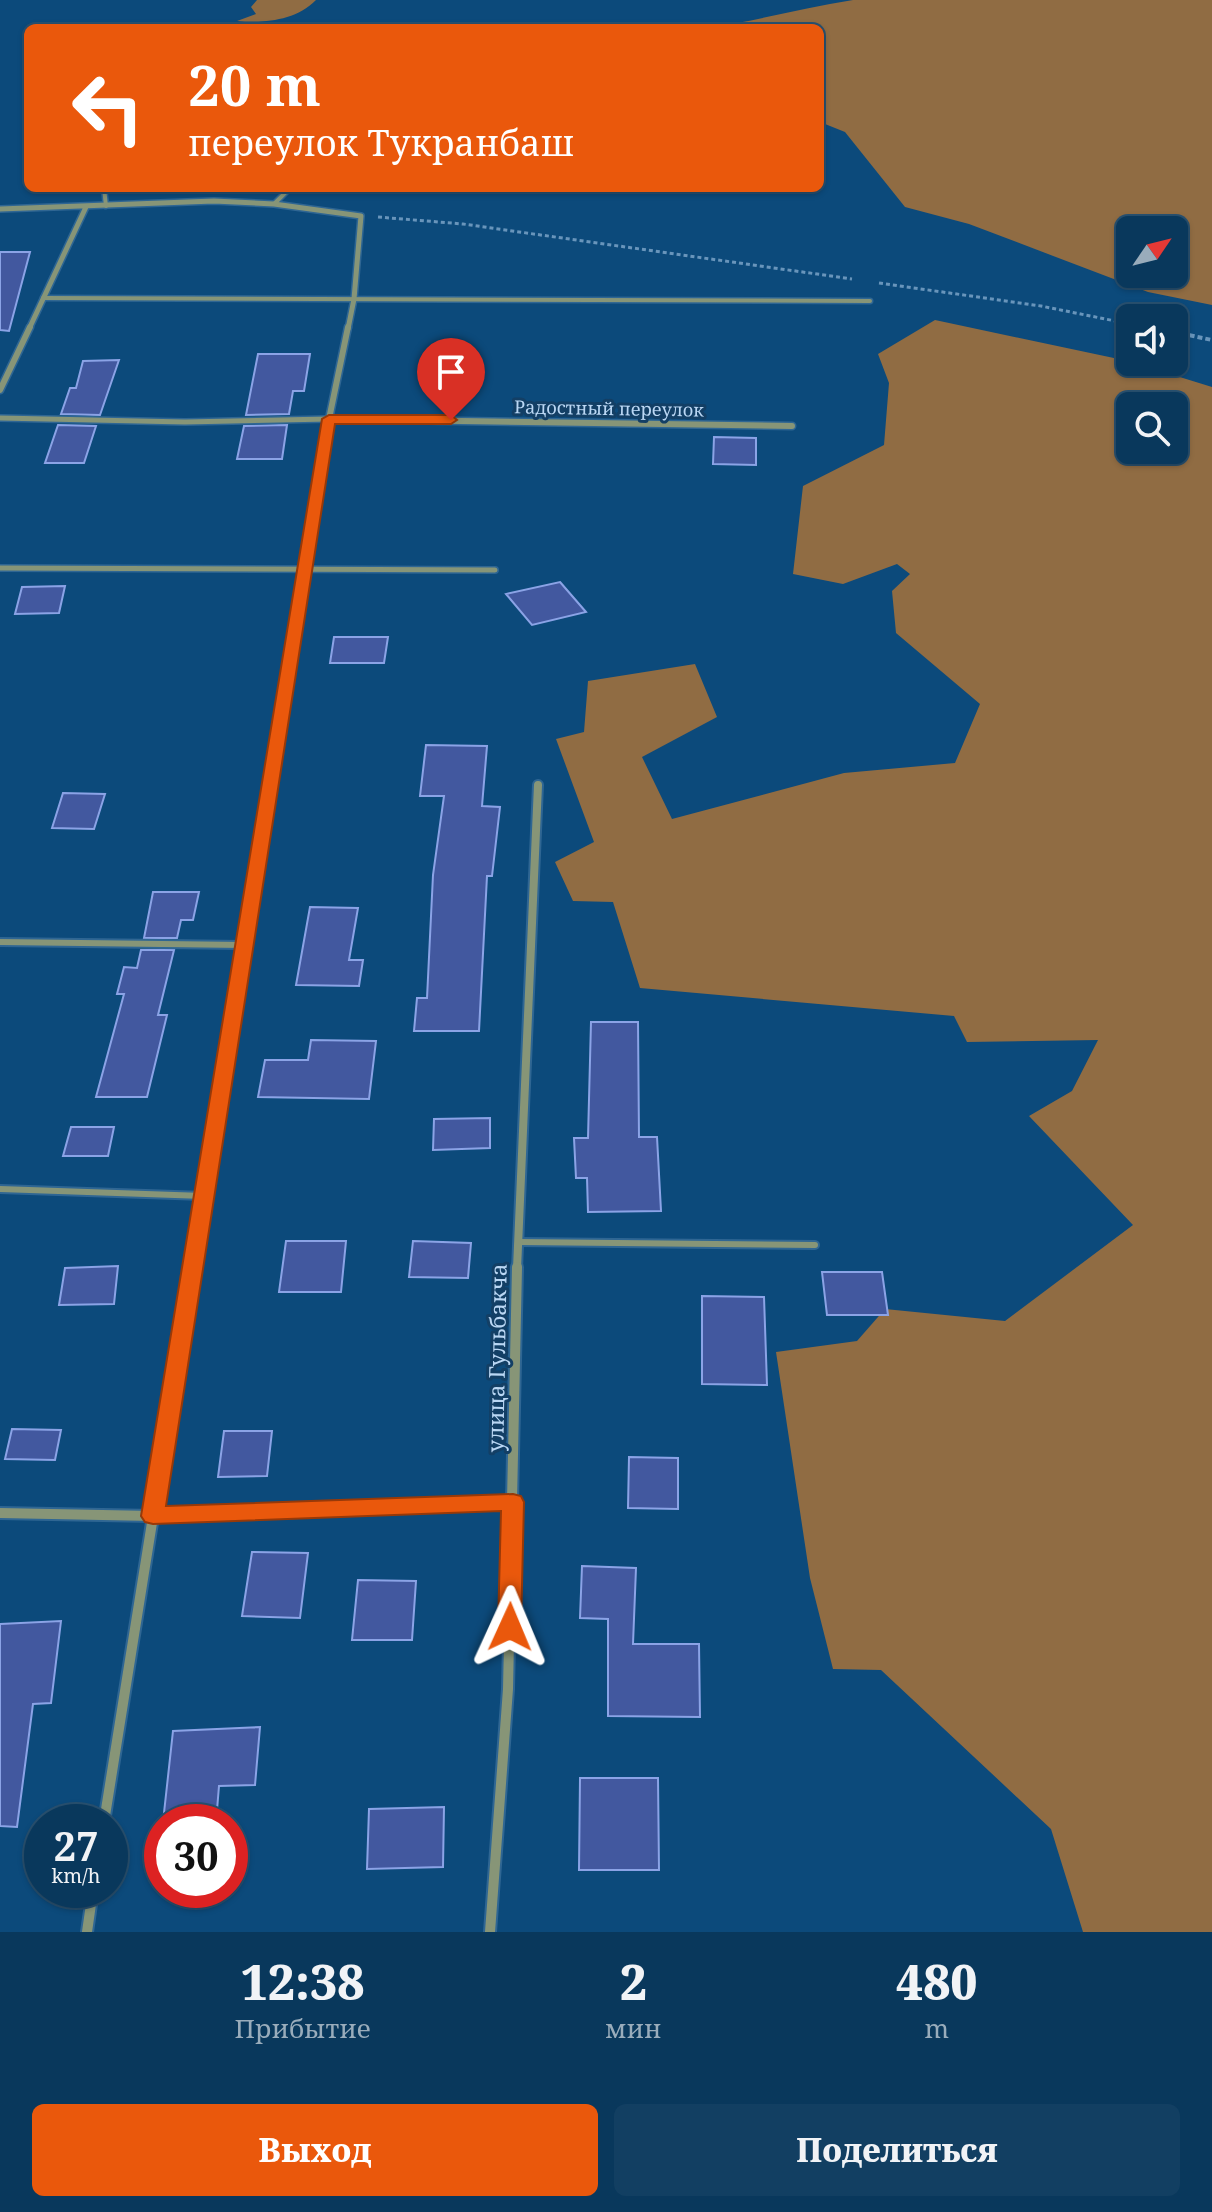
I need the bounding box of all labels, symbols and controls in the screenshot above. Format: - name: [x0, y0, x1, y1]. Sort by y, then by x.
- text: 20 m: [188, 46, 321, 122]
- icon: left: [56, 56, 160, 160]
- text: переулок Тукранбаш: [188, 118, 574, 167]
- north arrow: [1116, 216, 1188, 288]
- map controls: [1116, 216, 1188, 464]
- button: sound: [1116, 304, 1188, 376]
- pin: [417, 338, 485, 420]
- icon: arrive: [429, 350, 473, 394]
- button: search: [1116, 392, 1188, 464]
- street label: Радостный переулок: [514, 394, 704, 422]
- street label: улица Гульбакча: [479, 1263, 513, 1453]
- position arrow: [468, 1585, 552, 1669]
- speed limit sign: 30: [144, 1804, 248, 1908]
- text: 27: [53, 1818, 99, 1873]
- text: km/h: [51, 1862, 101, 1889]
- text: 12:38: [241, 1949, 364, 2014]
- text: 2: [620, 1949, 647, 2014]
- text: 480: [896, 1949, 978, 2014]
- text: Прибытие: [234, 2010, 371, 2046]
- text: мин: [605, 2010, 662, 2046]
- text: m: [924, 2010, 949, 2046]
- button: Выход: [32, 2104, 598, 2196]
- button: Поделиться: [614, 2104, 1180, 2196]

